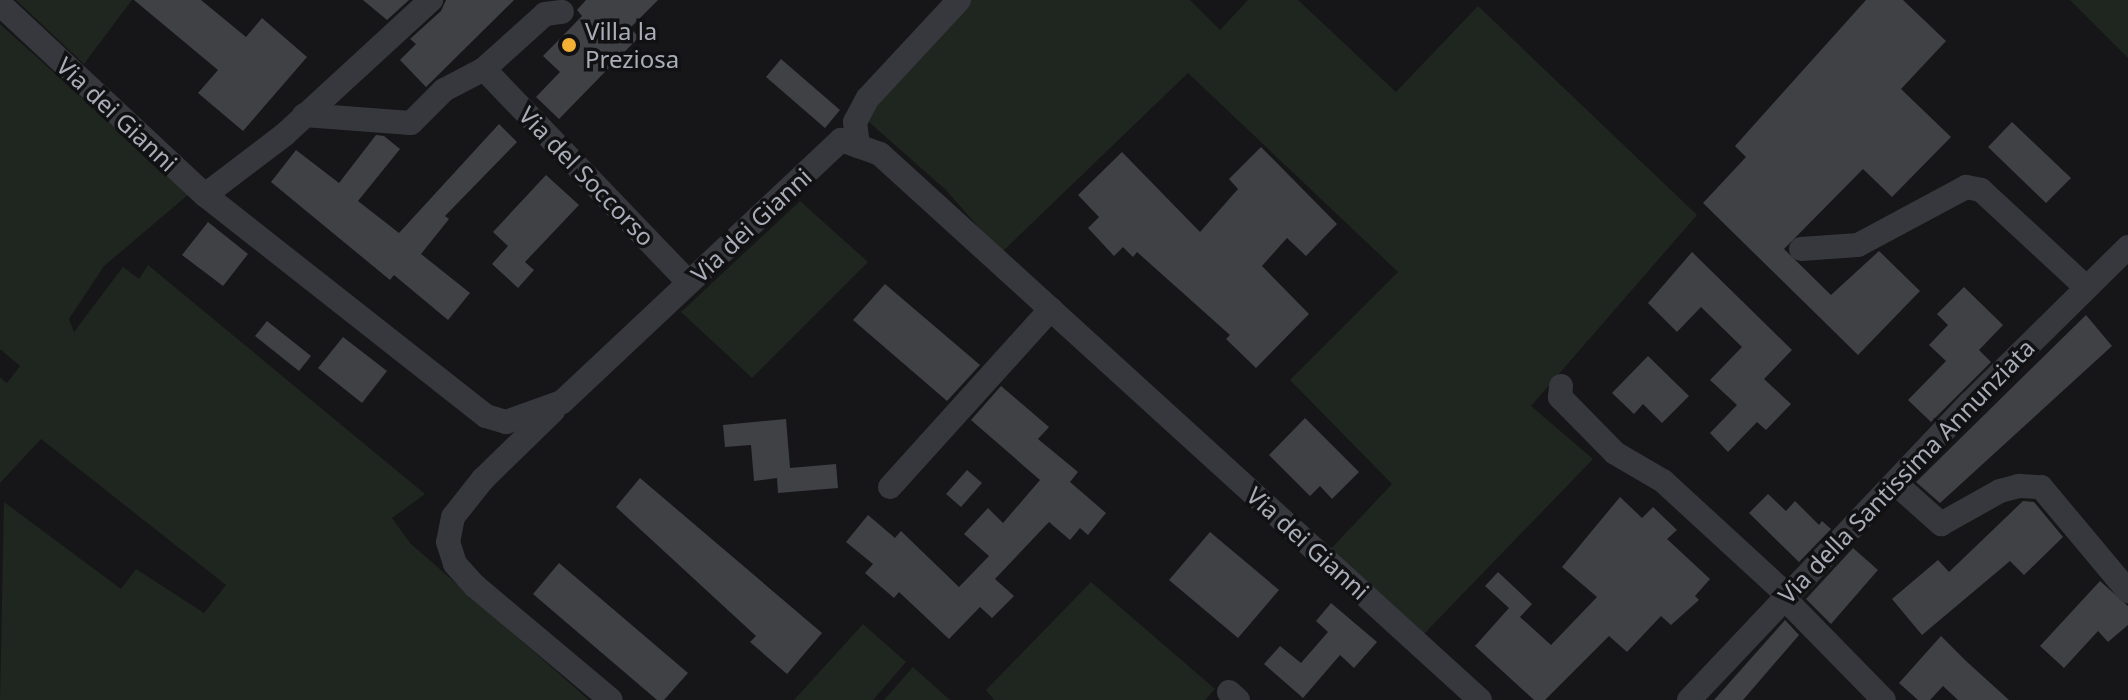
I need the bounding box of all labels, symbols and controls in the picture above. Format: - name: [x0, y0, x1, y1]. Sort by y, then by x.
- place label: Villa la Preziosa: [585, 17, 679, 73]
- marker: Villa la Preziosa: [560, 36, 578, 54]
- street label: Via dei Gianni: [51, 51, 183, 177]
- street label: Via del Soccorso: [513, 100, 661, 252]
- street label: Via dei Gianni: [685, 162, 817, 288]
- street label: Via della Santissima Annunziata: [1772, 333, 2040, 609]
- street label: Via dei Gianni: [1241, 481, 1375, 605]

